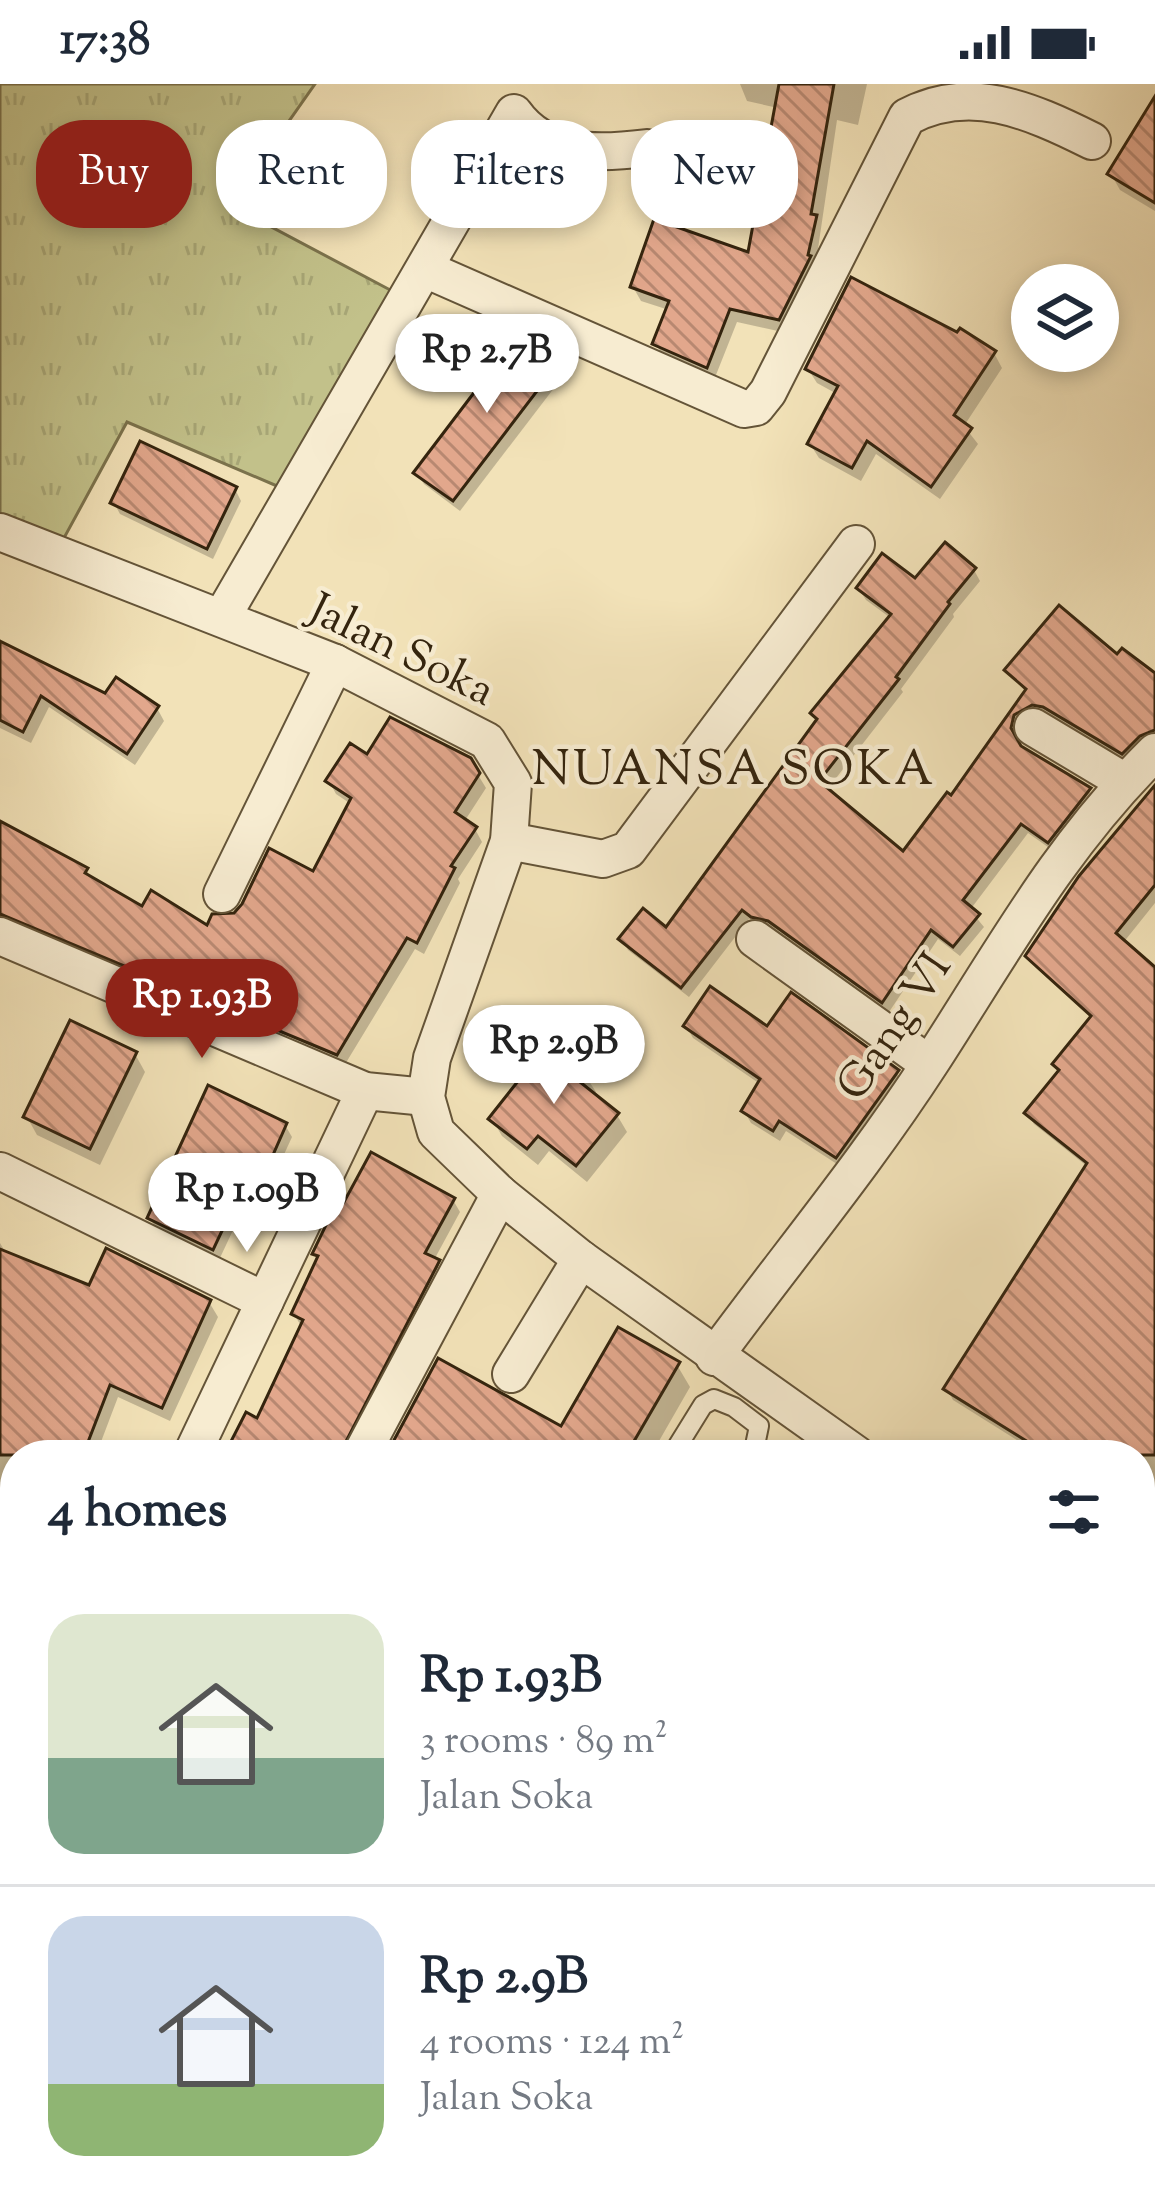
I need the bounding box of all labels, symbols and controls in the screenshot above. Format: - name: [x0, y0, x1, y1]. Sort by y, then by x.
- text: 17:38: [60, 10, 150, 75]
- chip: Buy: [36, 120, 192, 228]
- chip: Rent: [216, 120, 387, 228]
- chip: Filters: [411, 120, 607, 228]
- chip: New: [631, 120, 798, 228]
- map controls: [1011, 264, 1119, 372]
- button: layers: [1011, 264, 1119, 372]
- pin: Rp 2.7B: [376, 314, 598, 416]
- text: Rp 2.7B: [422, 325, 552, 381]
- street label: Jalan Soka: [294, 579, 505, 726]
- district label: NUANSA SOKA: [532, 738, 936, 807]
- street label: Gang VI: [823, 941, 970, 1115]
- pin: Rp 1.93B: [78, 959, 326, 1061]
- text: Rp 1.93B: [132, 970, 272, 1026]
- pin: Rp 2.9B: [443, 1005, 665, 1107]
- text: Rp 2.9B: [490, 1016, 618, 1072]
- pin: Rp 1.09B: [123, 1153, 371, 1255]
- text: Rp 1.09B: [175, 1164, 319, 1220]
- text: 4 homes: [48, 1476, 227, 1549]
- icon: filters: [1041, 1479, 1107, 1545]
- text: Rp 1.93B: [420, 1642, 602, 1715]
- icon: home: [144, 1662, 288, 1806]
- text: 3 rooms · 89 m²: [420, 1715, 668, 1771]
- text: Jalan Soka: [420, 1771, 593, 1827]
- text: Rp 2.9B: [420, 1943, 588, 2016]
- icon: home: [144, 1964, 288, 2108]
- text: 4 rooms · 124 m²: [420, 2016, 684, 2072]
- text: Jalan Soka: [420, 2072, 593, 2128]

